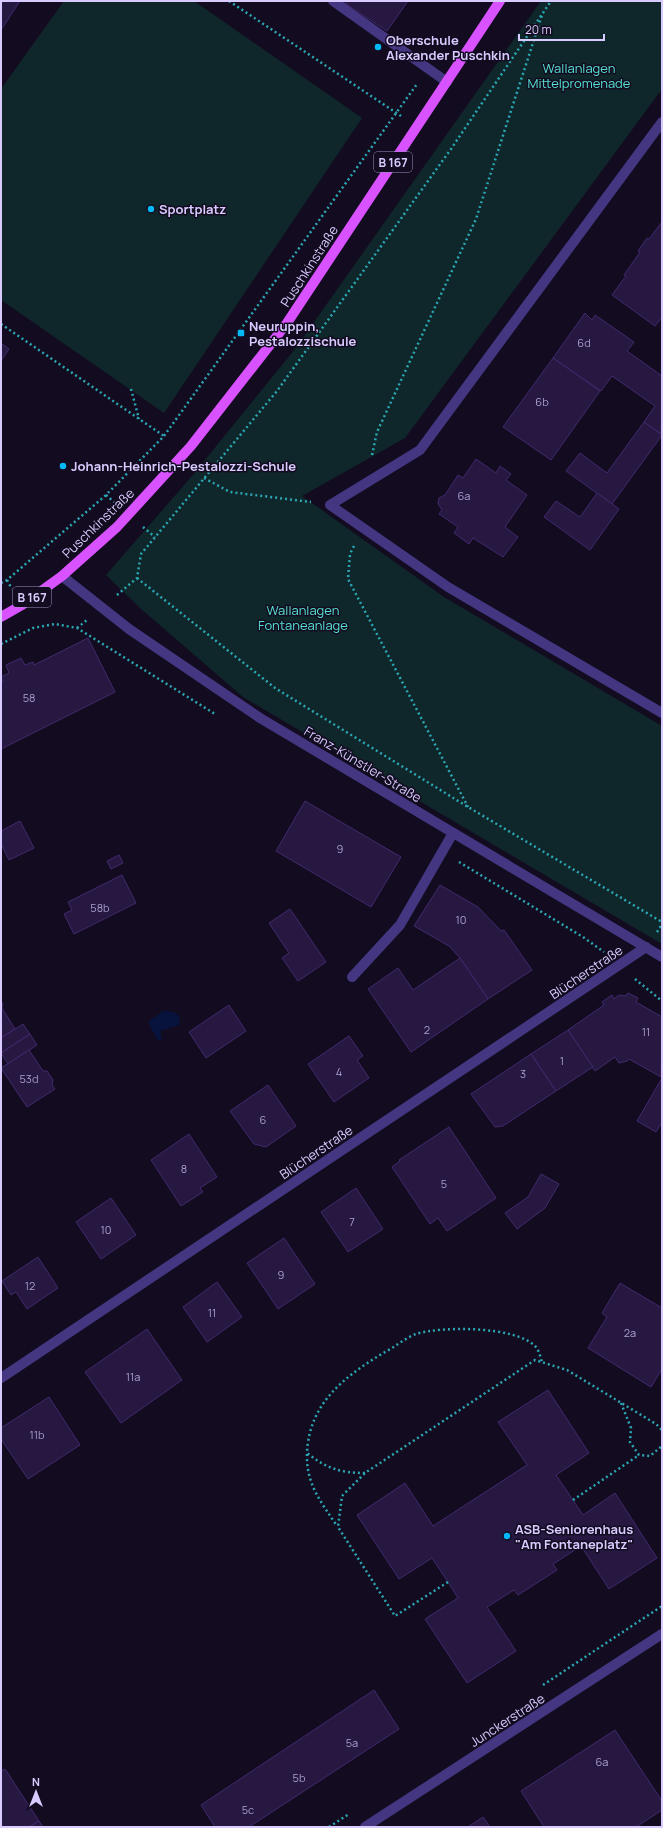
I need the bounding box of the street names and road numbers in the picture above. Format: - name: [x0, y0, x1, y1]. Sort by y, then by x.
- road number: B 167: [374, 152, 412, 172]
- street label: Puschkinstraße: [276, 222, 342, 310]
- street label: Puschkinstraße: [58, 484, 138, 562]
- road number: B 167: [13, 587, 51, 607]
- street label: Franz-Künstler-Straße: [301, 722, 425, 806]
- street label: Blücherstraße: [546, 941, 626, 1003]
- street label: Blücherstraße: [276, 1121, 356, 1183]
- street label: Junckerstraße: [466, 1689, 548, 1751]

